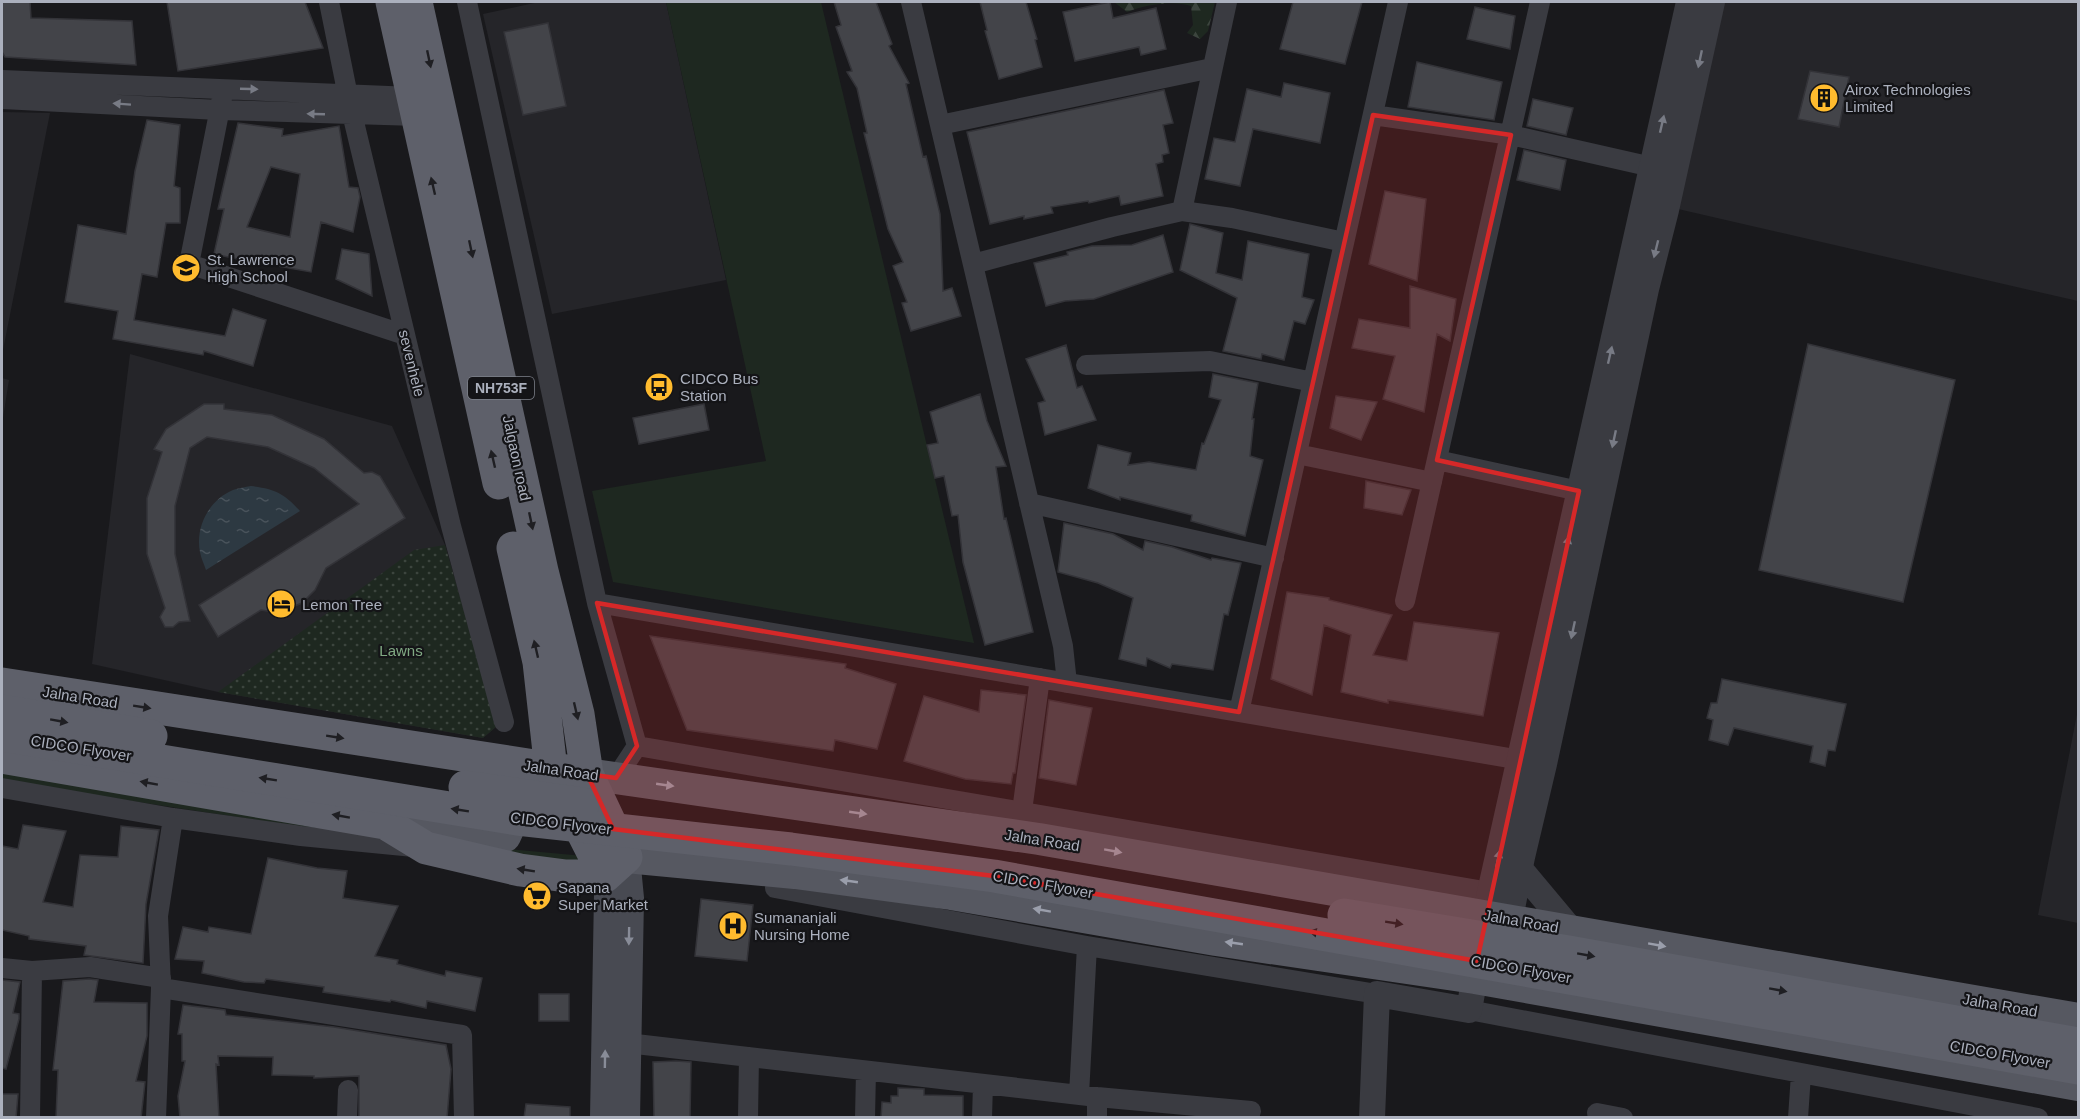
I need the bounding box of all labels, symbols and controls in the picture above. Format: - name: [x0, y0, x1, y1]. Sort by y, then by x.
- one-way arrow: [424, 49, 434, 68]
- one-way arrow: [1694, 49, 1704, 68]
- place label: Airox Technologies Limited: [1845, 81, 1971, 115]
- building icon: Airox Technologies Limited: [1808, 82, 1840, 114]
- one-way arrow: [239, 85, 258, 94]
- one-way arrow: [112, 99, 131, 109]
- one-way arrow: [307, 109, 326, 118]
- one-way arrow: [1658, 114, 1667, 133]
- one-way arrow: [427, 177, 437, 196]
- one-way arrow: [466, 240, 476, 258]
- one-way arrow: [1651, 240, 1661, 258]
- place label: St. Lawrence High School: [207, 251, 295, 285]
- school or university icon: St. Lawrence High School: [170, 252, 202, 284]
- street label: sevenhele: [395, 328, 429, 398]
- one-way arrow: [1606, 345, 1615, 364]
- place label: CIDCO Bus Station: [680, 370, 758, 404]
- bus stop icon: CIDCO Bus Station: [643, 371, 675, 403]
- road number: NH753F: [468, 377, 534, 399]
- street label: Jalgaon road: [500, 414, 534, 502]
- one-way arrow: [1609, 430, 1618, 449]
- one-way arrow: [488, 450, 498, 468]
- one-way arrow: [527, 512, 536, 531]
- one-way arrow: [1563, 535, 1572, 554]
- hotel icon: Lemon Tree: [265, 588, 297, 620]
- place label: Lemon Tree: [302, 596, 382, 613]
- one-way arrow: [1568, 620, 1577, 639]
- one-way arrow: [531, 639, 540, 658]
- park label: Lawns: [379, 642, 423, 659]
- street label: Jalna Road: [41, 683, 119, 711]
- one-way arrow: [572, 702, 582, 720]
- one-way arrow: [133, 703, 152, 712]
- one-way arrow: [50, 716, 69, 725]
- street label: CIDCO Flyover: [29, 732, 133, 764]
- one-way arrow: [325, 732, 344, 741]
- street label: Jalna Road: [522, 756, 600, 784]
- one-way arrow: [258, 774, 277, 783]
- one-way arrow: [139, 778, 158, 787]
- one-way arrow: [656, 780, 675, 789]
- one-way arrow: [450, 805, 469, 814]
- street label: CIDCO Flyover: [509, 808, 613, 838]
- one-way arrow: [849, 808, 868, 817]
- one-way arrow: [331, 811, 350, 820]
- street label: Jalna Road: [1003, 826, 1081, 854]
- one-way arrow: [1104, 847, 1123, 856]
- one-way arrow: [1493, 849, 1503, 868]
- one-way arrow: [516, 866, 535, 875]
- street label: CIDCO Flyover: [991, 867, 1095, 901]
- one-way arrow: [839, 876, 858, 885]
- place label: Sapana Super Market: [558, 879, 649, 913]
- supermarket icon: Sapana Super Market: [521, 880, 553, 912]
- one-way arrow: [1032, 905, 1051, 914]
- street label: Jalna Road: [1482, 906, 1560, 936]
- place label: Sumananjali Nursing Home: [754, 909, 850, 943]
- hospital icon: Sumananjali Nursing Home: [717, 910, 749, 942]
- one-way arrow: [1384, 919, 1403, 928]
- one-way arrow: [624, 926, 634, 945]
- one-way arrow: [1308, 928, 1327, 937]
- one-way arrow: [1224, 938, 1243, 947]
- one-way arrow: [1648, 941, 1667, 950]
- one-way arrow: [1577, 951, 1596, 960]
- street label: CIDCO Flyover: [1469, 952, 1573, 986]
- one-way arrow: [1769, 986, 1788, 995]
- street label: Jalna Road: [1961, 990, 2039, 1020]
- street label: CIDCO Flyover: [1948, 1037, 2052, 1071]
- one-way arrow: [600, 1050, 610, 1069]

